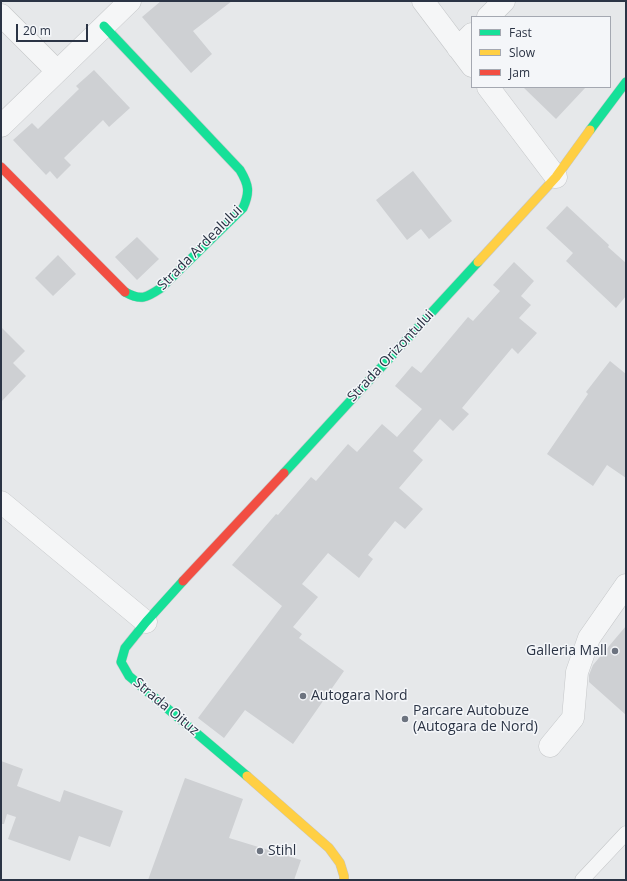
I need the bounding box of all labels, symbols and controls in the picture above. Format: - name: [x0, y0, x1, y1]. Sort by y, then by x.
- scale bar: [18, 16, 90, 42]
- legend: [471, 16, 611, 88]
- text: 20 m: [23, 22, 51, 39]
- text: Fast: [509, 24, 532, 41]
- text: Slow: [509, 44, 535, 61]
- text: Jam: [509, 64, 530, 81]
- street label: Strada Ardealului: [154, 202, 246, 294]
- street label: Strada Orizontului: [344, 307, 438, 405]
- place label: Galleria Mall: [526, 643, 607, 659]
- marker: Galleria Mall: [610, 646, 620, 656]
- street label: Strada Oituz: [130, 675, 202, 739]
- place label: Autogara Nord: [311, 688, 408, 704]
- marker: Autogara Nord: [298, 691, 308, 701]
- place label: Parcare Autobuze (Autogara de Nord): [413, 703, 538, 736]
- marker: Parcare Autobuze (Autogara de Nord): [400, 714, 410, 724]
- place label: Stihl: [268, 843, 296, 859]
- marker: Stihl: [255, 846, 265, 856]

